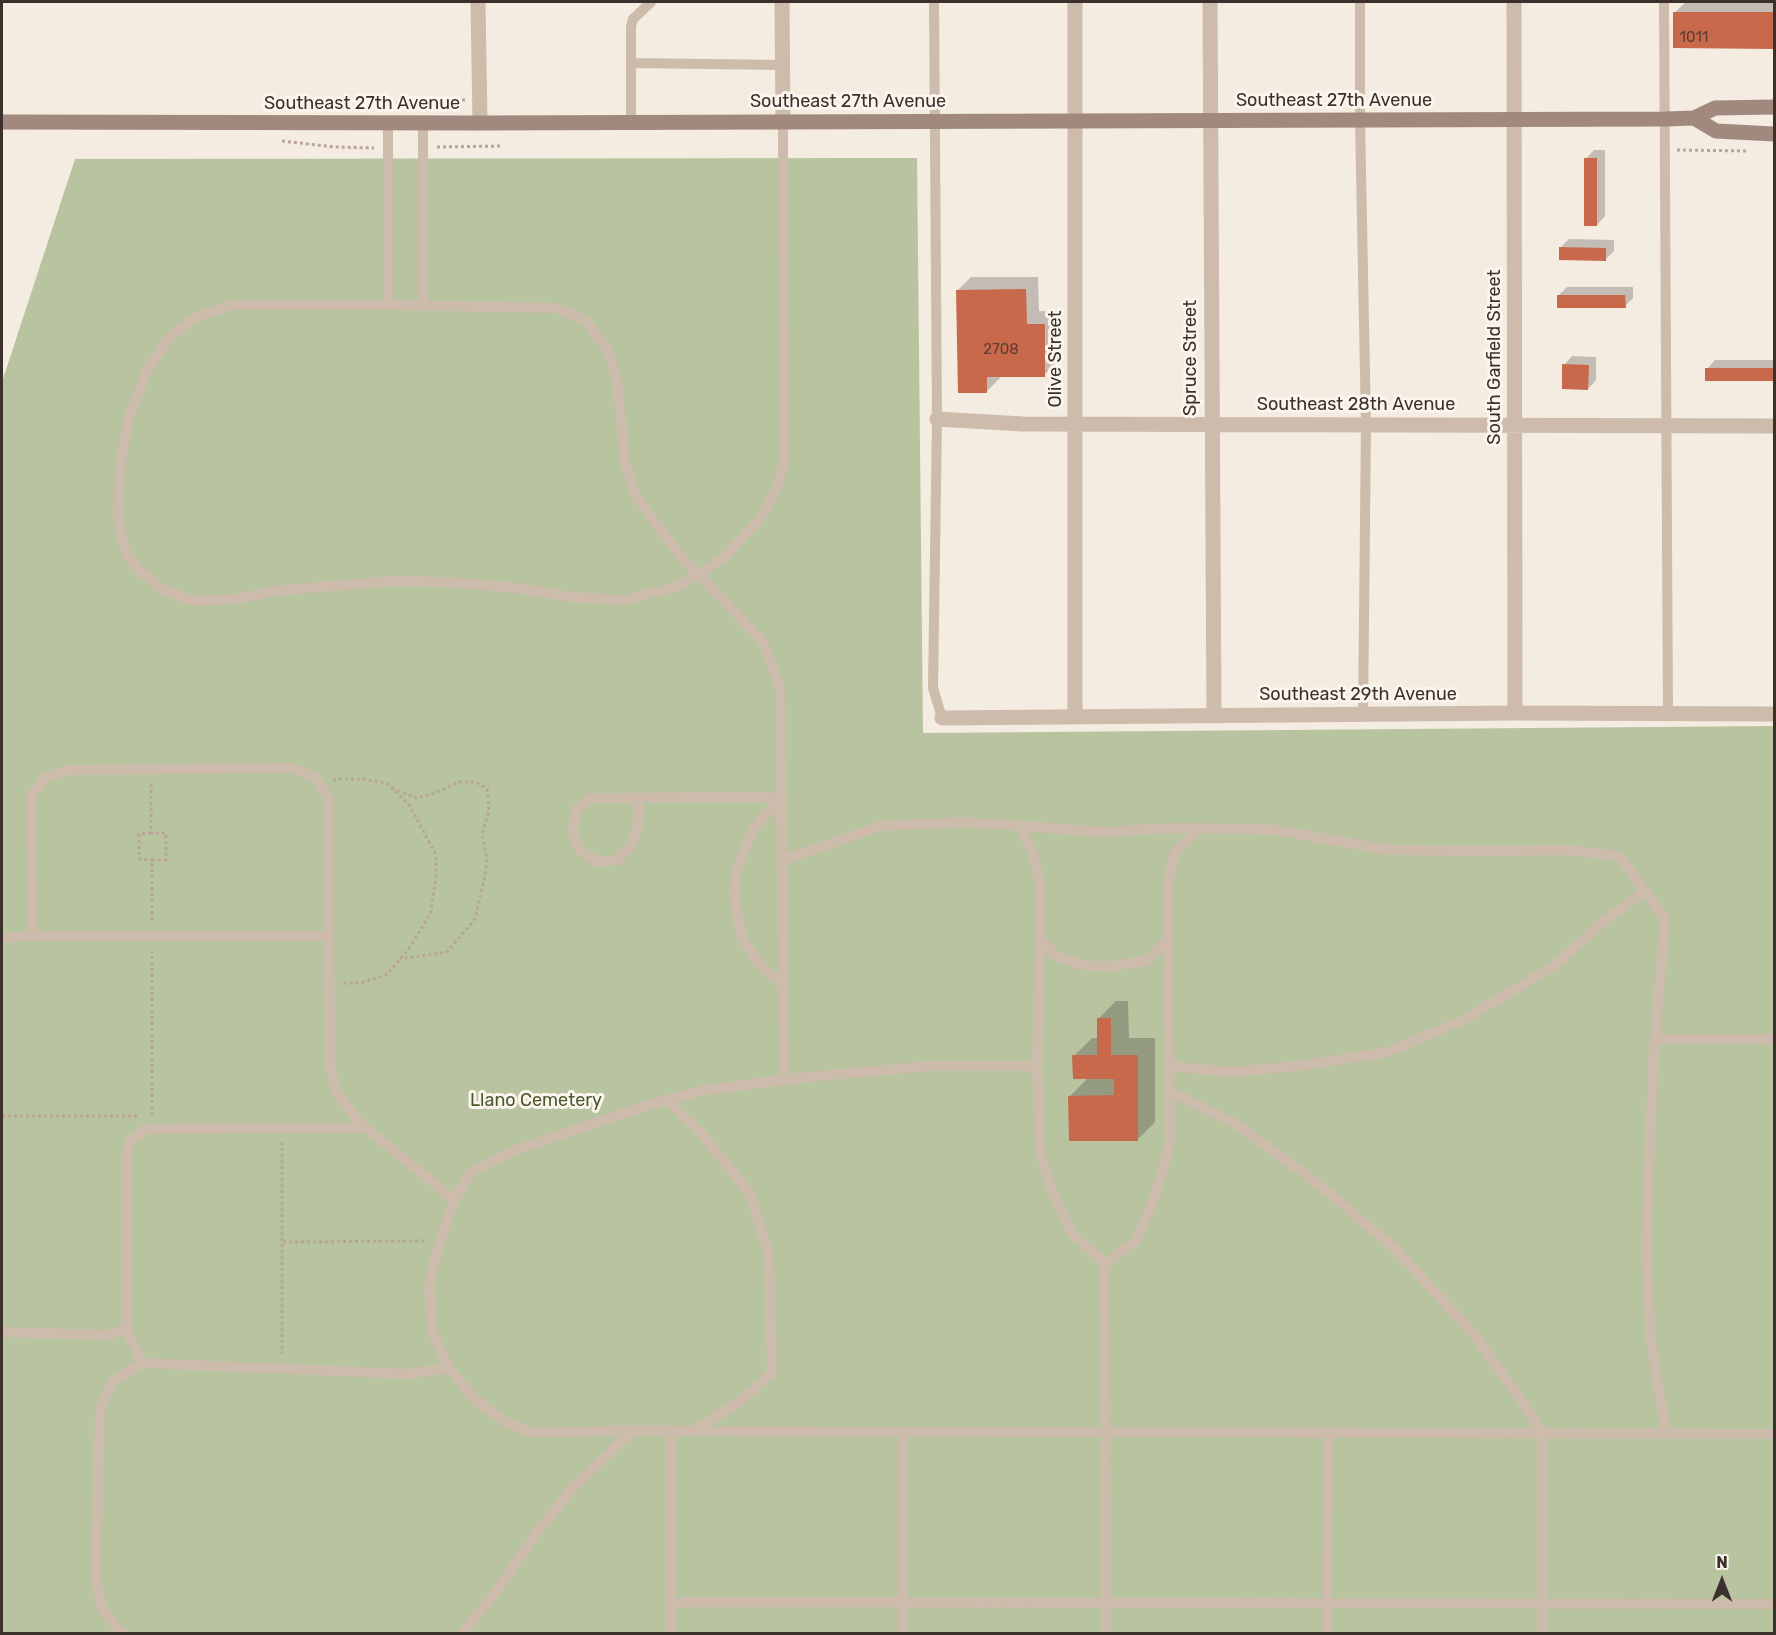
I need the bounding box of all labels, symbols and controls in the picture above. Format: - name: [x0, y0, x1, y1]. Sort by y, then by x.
- house number: 1011: [1680, 29, 1708, 47]
- street label: Southeast 27th Avenue: [1236, 90, 1432, 112]
- street label: Southeast 27th Avenue: [750, 91, 946, 113]
- street label: Southeast 27th Avenue: [264, 93, 460, 115]
- street label: South Garfield Street: [1484, 269, 1506, 445]
- street label: Spruce Street: [1180, 300, 1202, 416]
- street label: Olive Street: [1045, 310, 1067, 408]
- house number: 2708: [983, 341, 1019, 359]
- street label: Southeast 28th Avenue: [1257, 394, 1455, 416]
- street label: Southeast 29th Avenue: [1259, 684, 1457, 706]
- park label: Llano Cemetery: [470, 1090, 602, 1112]
- north arrow: [1692, 1551, 1752, 1611]
- text: N: [1716, 1553, 1728, 1572]

